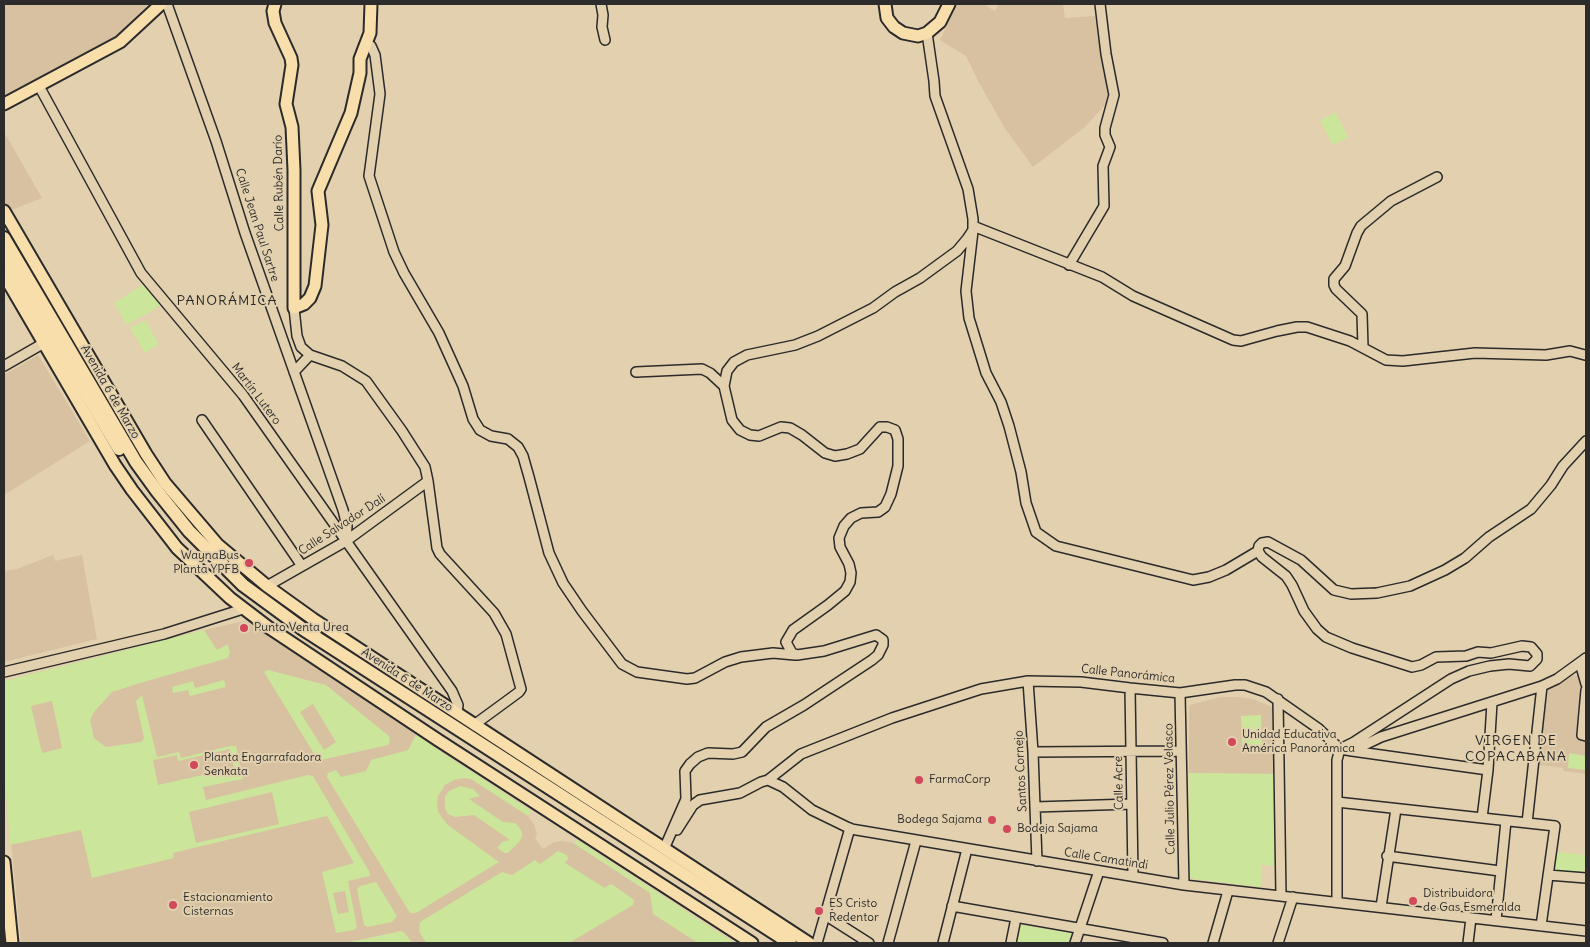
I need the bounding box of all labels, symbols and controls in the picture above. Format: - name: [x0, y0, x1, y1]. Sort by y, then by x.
- street label: Calle Rubén Darío: [271, 135, 287, 231]
- street label: Calle Jean Paul Sartre: [232, 167, 282, 283]
- district label: PANORÁMICA: [175, 293, 279, 309]
- street label: Avenida 6 de Marzo: [77, 342, 143, 442]
- street label: Martín Lutero: [228, 360, 284, 428]
- street label: Calle Salvador Dalí: [296, 492, 388, 558]
- place label: WaynaBus Planta YPFB: [173, 549, 239, 577]
- marker: WaynaBus Planta YPFB: [243, 557, 255, 569]
- place label: Punto Venta Urea: [254, 621, 349, 635]
- marker: Punto Venta Urea: [238, 622, 250, 634]
- street label: Avenida 6 de Marzo: [359, 645, 455, 715]
- street label: Calle Panorámica: [1080, 662, 1176, 686]
- street label: Calle Julio Pérez Velasco: [1162, 723, 1178, 855]
- place label: Unidad Educativa América Panorámica: [1242, 728, 1355, 756]
- street label: Santos Cornejo: [1012, 730, 1030, 812]
- district label: VIRGEN DE COPACABANA: [1464, 733, 1568, 766]
- marker: Unidad Educativa América Panorámica: [1226, 736, 1238, 748]
- place label: Planta Engarrafadora Senkata: [204, 751, 321, 779]
- street label: Calle Acre: [1111, 756, 1127, 810]
- marker: Planta Engarrafadora Senkata: [188, 759, 200, 771]
- place label: FarmaCorp: [929, 773, 991, 787]
- marker: FarmaCorp: [913, 774, 925, 786]
- place label: Bodega Sajama: [897, 813, 982, 827]
- marker: Bodega Sajama: [986, 814, 998, 826]
- place label: Bodeja Sajama: [1017, 822, 1098, 836]
- marker: Bodeja Sajama: [1001, 823, 1013, 835]
- street label: Calle Camatindi: [1063, 845, 1149, 873]
- place label: Distribuidora de Gas Esmeralda: [1423, 887, 1521, 915]
- place label: Estacionamiento Cisternas: [183, 891, 273, 919]
- marker: Distribuidora de Gas Esmeralda: [1407, 895, 1419, 907]
- place label: ES Cristo Redentor: [829, 897, 879, 925]
- marker: Estacionamiento Cisternas: [167, 899, 179, 911]
- marker: ES Cristo Redentor: [813, 905, 825, 917]

